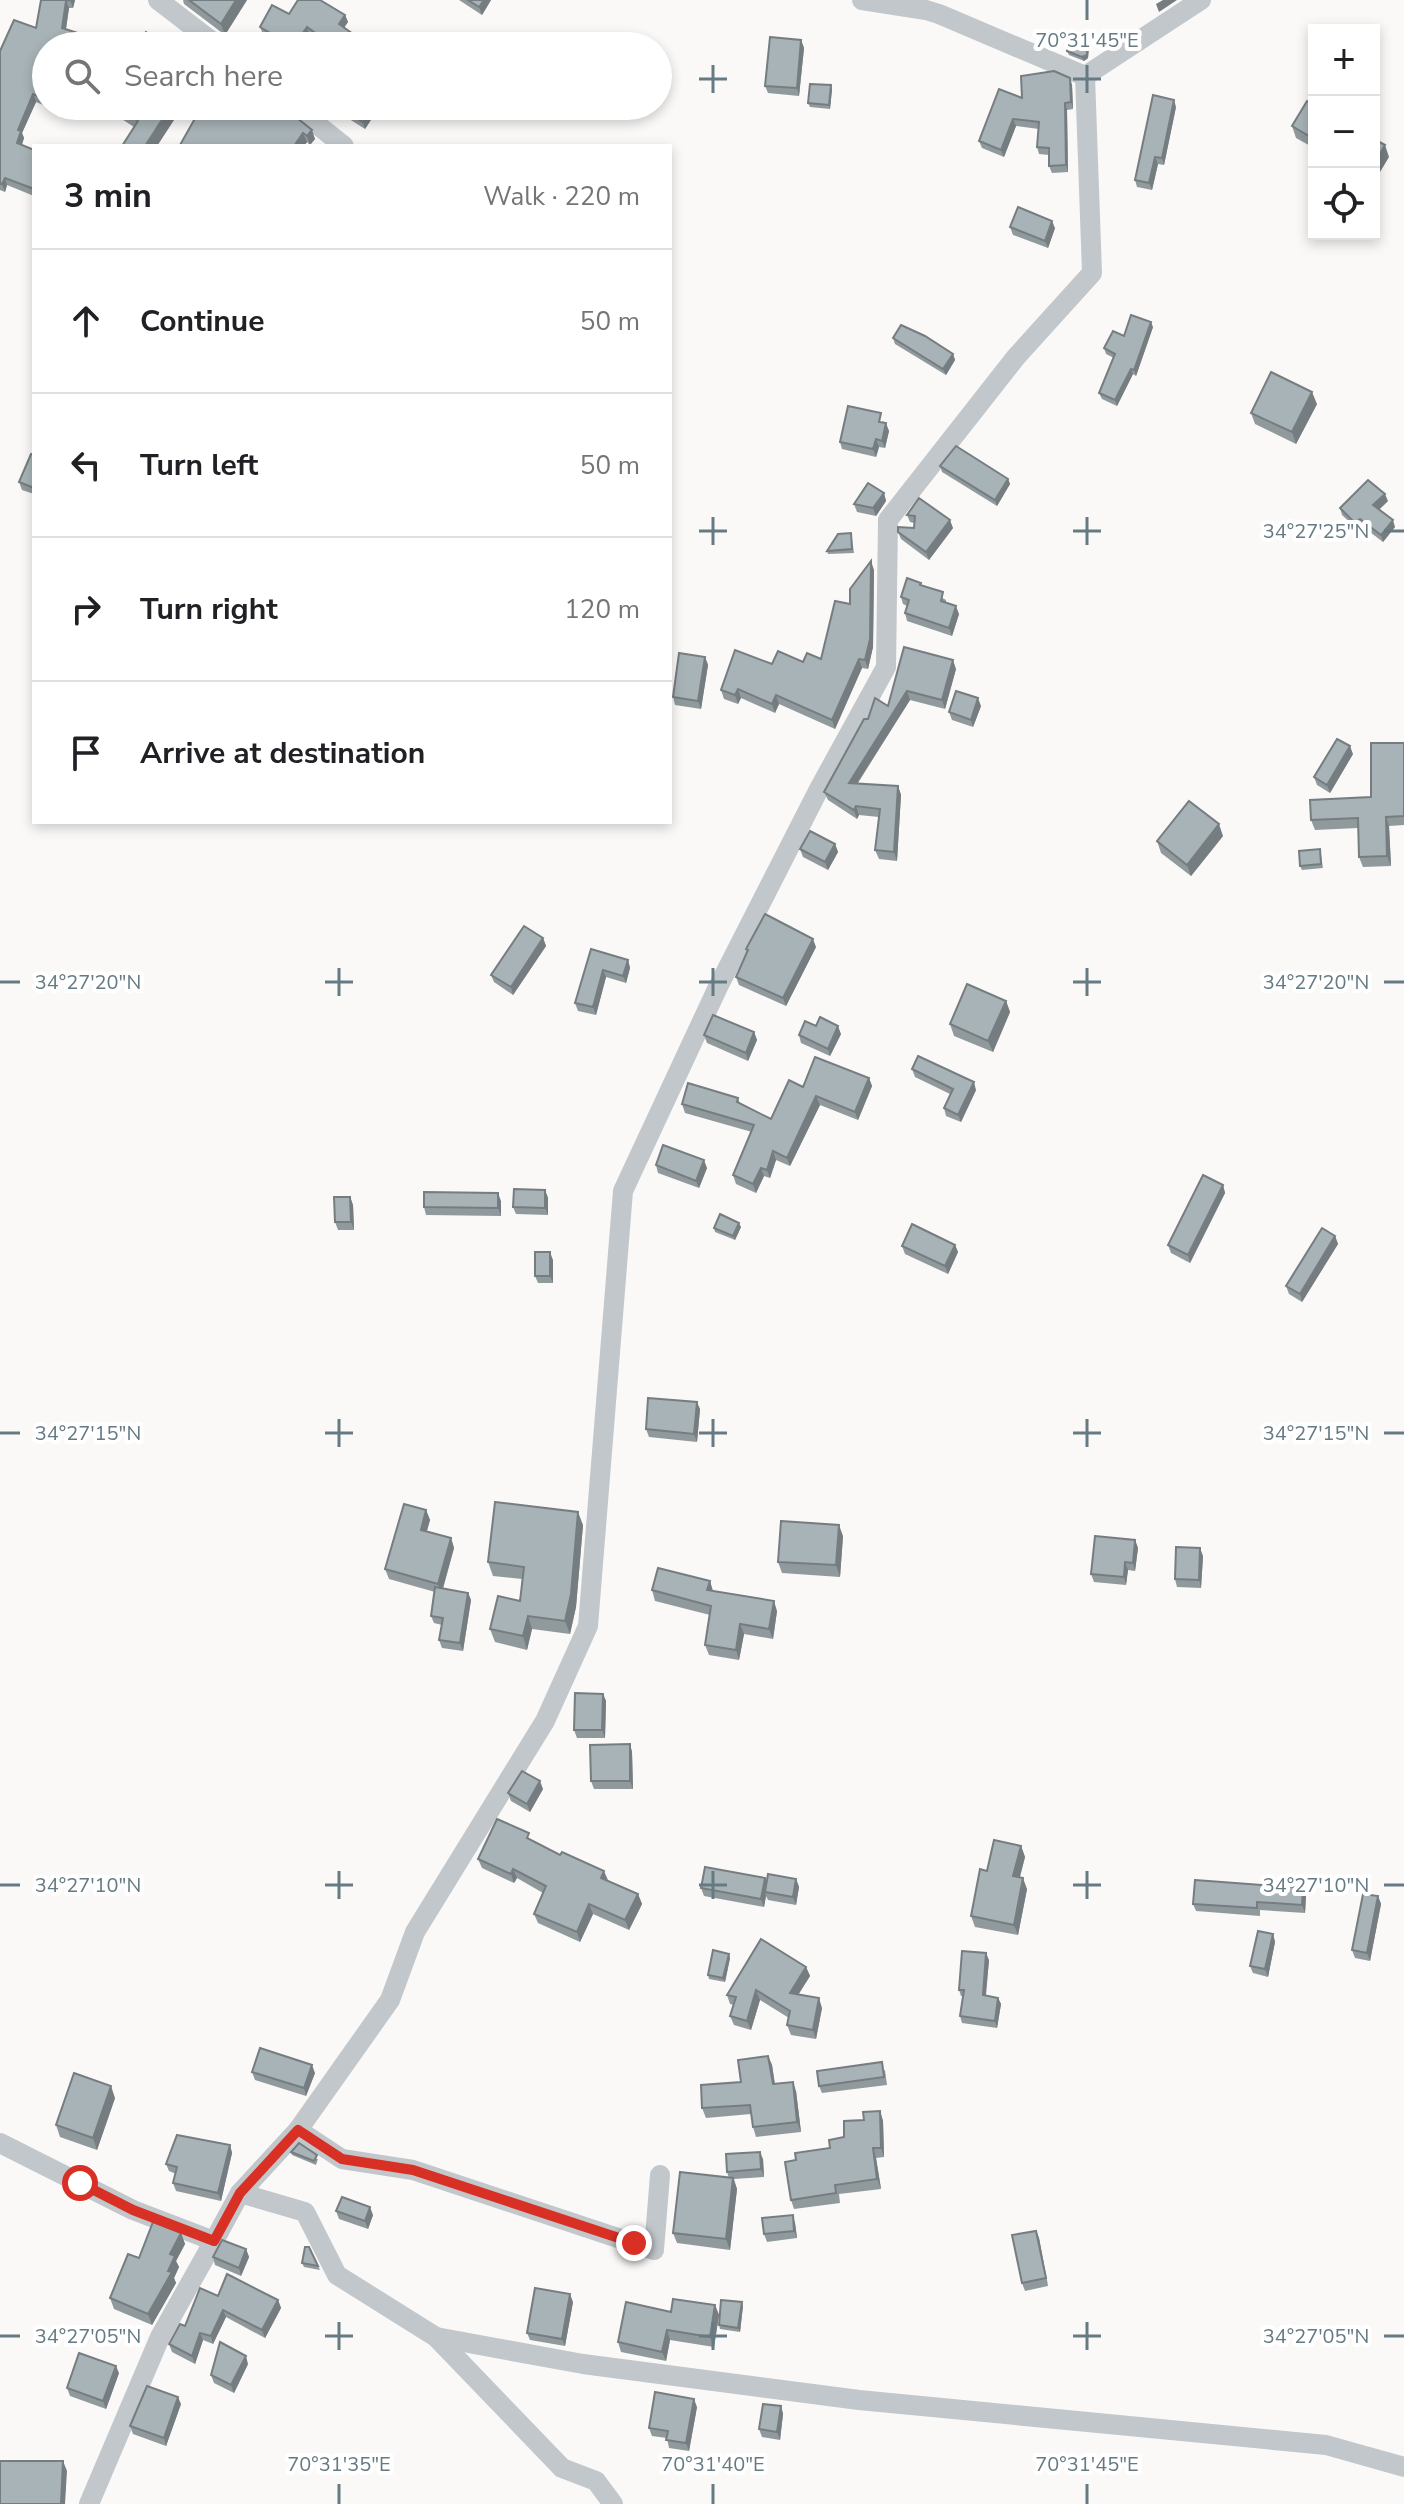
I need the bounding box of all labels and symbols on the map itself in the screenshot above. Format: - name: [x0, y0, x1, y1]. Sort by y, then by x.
- text: 70°31'45"E: [1035, 27, 1139, 54]
- text: 34°27'25"N: [1263, 518, 1369, 545]
- text: 34°27'20"N: [35, 969, 141, 996]
- text: 34°27'20"N: [1263, 969, 1369, 996]
- text: 34°27'15"N: [35, 1420, 141, 1447]
- text: 34°27'15"N: [1263, 1420, 1369, 1447]
- text: 34°27'10"N: [35, 1872, 141, 1899]
- text: 34°27'10"N: [1263, 1872, 1369, 1899]
- route start: [62, 2165, 98, 2201]
- route end: [616, 2225, 652, 2261]
- text: 34°27'05"N: [35, 2323, 141, 2350]
- text: 34°27'05"N: [1263, 2323, 1369, 2350]
- text: 70°31'35"E: [287, 2451, 391, 2478]
- text: 70°31'40"E: [661, 2451, 765, 2478]
- text: 70°31'45"E: [1035, 2451, 1139, 2478]

